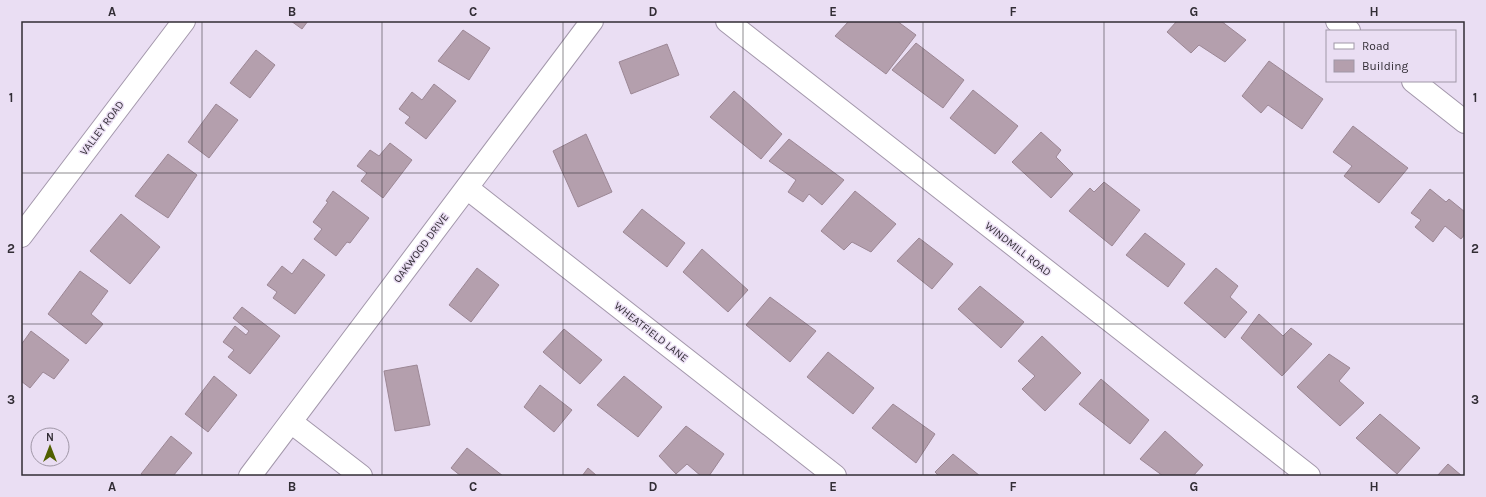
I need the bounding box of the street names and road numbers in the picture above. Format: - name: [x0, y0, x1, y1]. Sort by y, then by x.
- street label: VALLEY ROAD: [77, 98, 127, 158]
- street label: OAKWOOD DRIVE: [391, 211, 451, 285]
- street label: WINDMILL ROAD: [982, 219, 1054, 279]
- street label: WHEATFIELD LANE: [612, 299, 690, 365]

